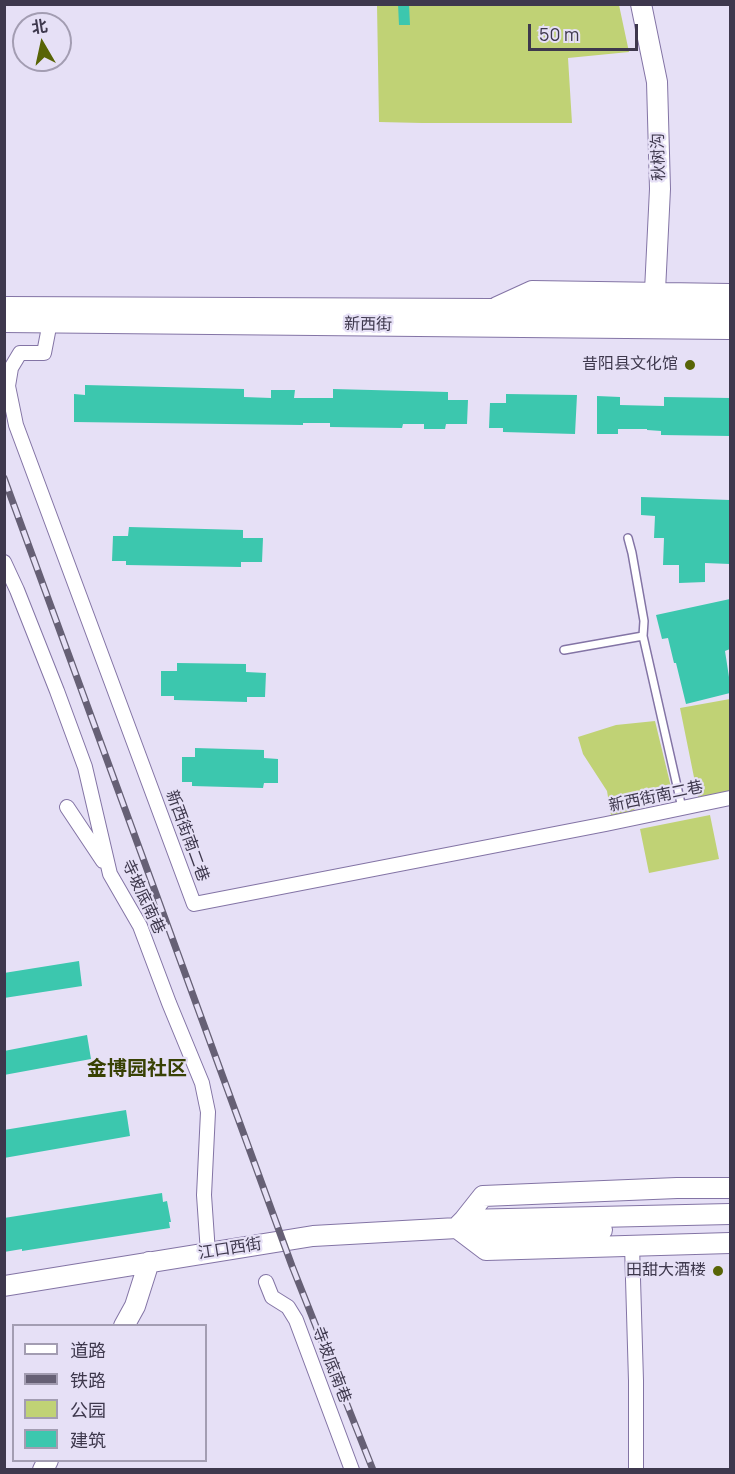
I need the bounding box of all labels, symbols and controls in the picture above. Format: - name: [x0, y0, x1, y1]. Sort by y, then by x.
- north arrow: [12, 12, 72, 72]
- scale bar: [531, 12, 640, 50]
- text: 北: [30, 14, 49, 38]
- text: 50 m: [539, 22, 579, 46]
- street label: 秋树沟: [649, 133, 669, 181]
- street label: 新西街: [344, 315, 392, 335]
- place label: 昔阳县文化馆: [582, 355, 678, 375]
- marker: 昔阳县文化馆: [683, 358, 697, 372]
- street label: 新西街南二巷: [607, 778, 705, 816]
- street label: 新西街南二巷: [162, 788, 212, 884]
- street label: 寺坡底南巷: [117, 857, 169, 937]
- district label: 金博园社区: [87, 1057, 187, 1081]
- street label: 江口西街: [197, 1235, 263, 1263]
- place label: 田甜大酒楼: [626, 1261, 706, 1281]
- marker: 田甜大酒楼: [711, 1264, 725, 1278]
- legend: [12, 1324, 207, 1462]
- street label: 寺坡底南巷: [308, 1324, 354, 1406]
- text: 道路: [70, 1338, 106, 1362]
- text: 铁路: [70, 1368, 106, 1392]
- text: 公园: [70, 1398, 106, 1422]
- text: 建筑: [70, 1428, 106, 1452]

